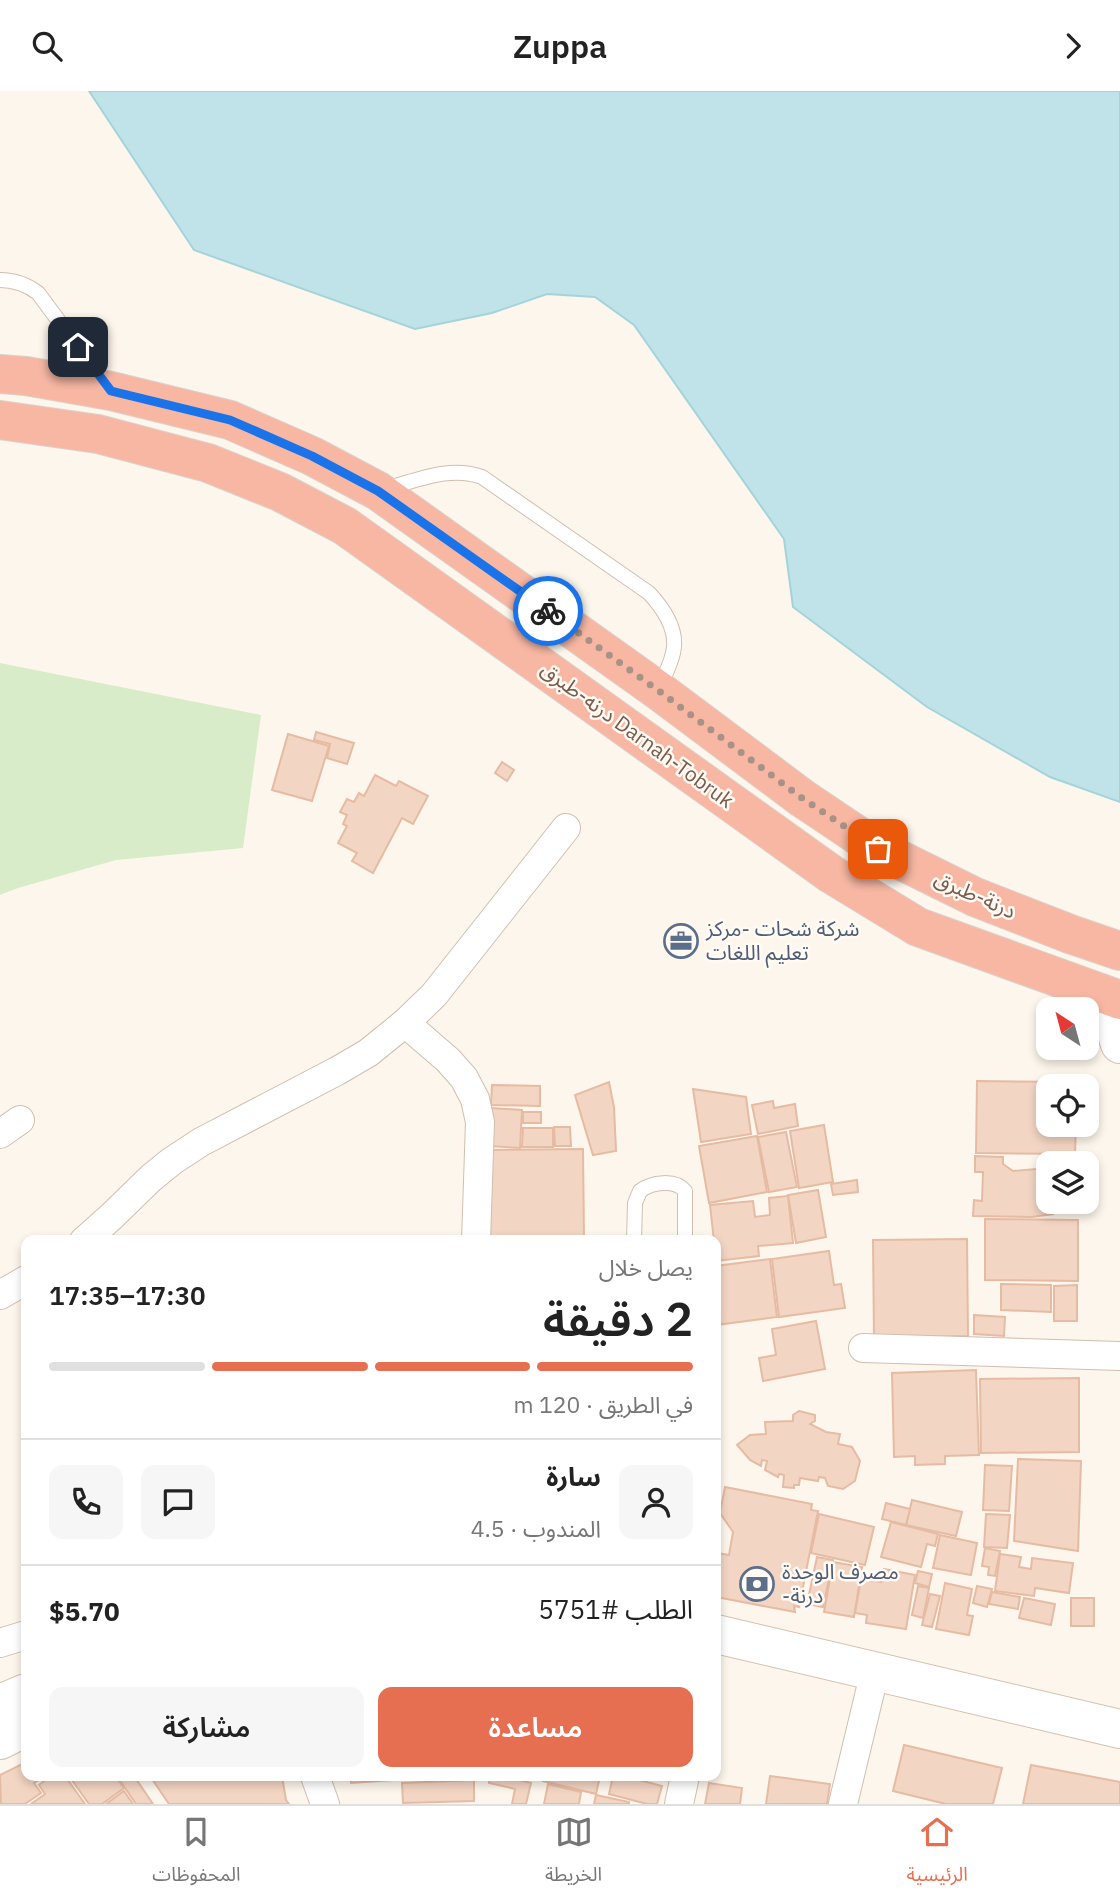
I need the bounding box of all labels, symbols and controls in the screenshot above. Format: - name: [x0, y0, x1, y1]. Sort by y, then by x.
- text: Zuppa: [513, 25, 607, 67]
- icon: search: [28, 27, 66, 65]
- icon: forward: [1054, 27, 1092, 65]
- pin: [48, 317, 108, 377]
- icon: home: [59, 328, 97, 366]
- courier: [513, 576, 583, 646]
- icon: bike: [529, 592, 567, 630]
- street label: درنه-طبرق Darnah-Tobruk: [535, 655, 740, 814]
- pin: [848, 819, 908, 879]
- icon: bag: [859, 830, 897, 868]
- street label: درنة-طبرق: [930, 864, 1021, 925]
- place label: شركة شحات -مركز تعليم اللغات: [705, 914, 859, 968]
- office icon: شركة شحات -مركز تعليم اللغات: [662, 922, 700, 960]
- north arrow: [1036, 997, 1099, 1061]
- map controls: [1036, 997, 1099, 1214]
- button: locate: [1036, 1074, 1099, 1137]
- button: layers: [1036, 1151, 1099, 1214]
- text: يصل خلال: [599, 1252, 693, 1282]
- text: 17:30–17:35: [49, 1278, 206, 1312]
- text: 2 دقيقة: [543, 1289, 693, 1349]
- text: في الطريق · 120 m: [513, 1389, 693, 1419]
- text: سارة: [546, 1459, 601, 1493]
- button: phone: [49, 1465, 123, 1539]
- button: chat: [141, 1465, 215, 1539]
- button: person: [619, 1465, 693, 1539]
- text: المندوب · 4.5: [471, 1513, 601, 1543]
- place label: مصرف الوحدة -درنة: [782, 1557, 899, 1609]
- bank icon: مصرف الوحدة -درنة: [738, 1565, 776, 1603]
- text: الطلب #5751: [538, 1592, 693, 1626]
- text: $5.70: [49, 1594, 120, 1628]
- button: مشاركة: [49, 1687, 364, 1767]
- button: مساعدة: [378, 1687, 693, 1767]
- tab: المحفوظات: [152, 1813, 240, 1895]
- tab: الخريطة: [545, 1813, 602, 1895]
- tab: الرئيسية: [907, 1813, 968, 1895]

